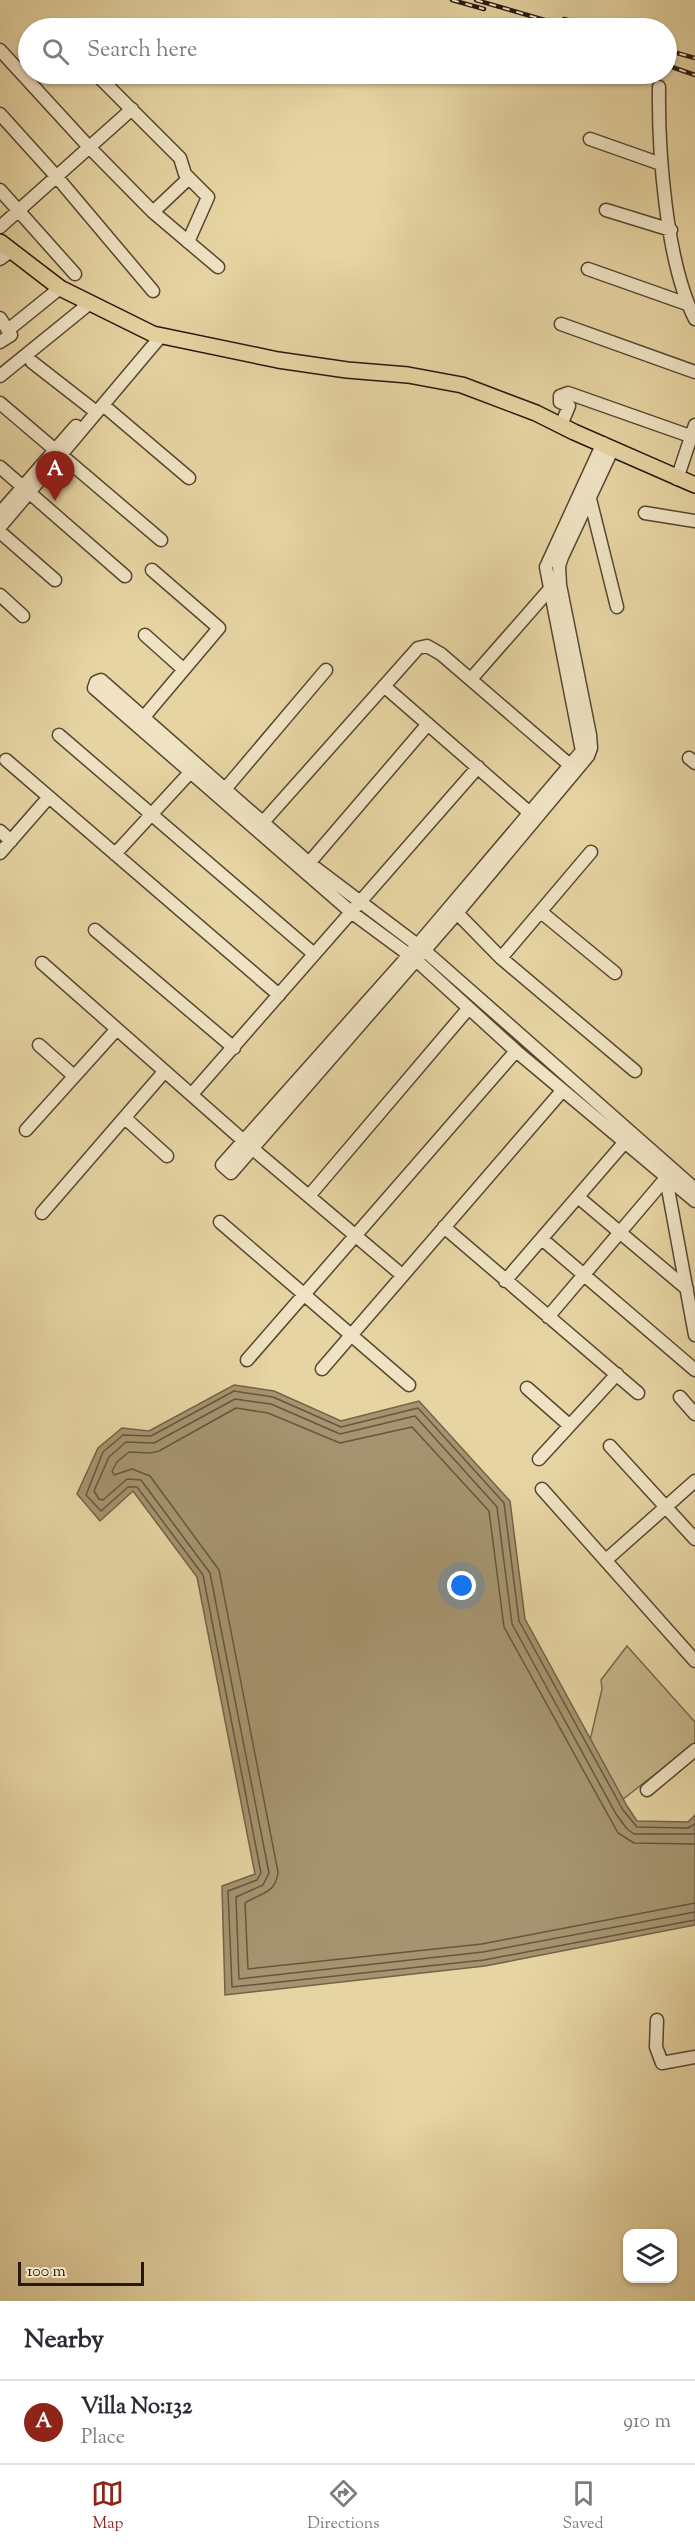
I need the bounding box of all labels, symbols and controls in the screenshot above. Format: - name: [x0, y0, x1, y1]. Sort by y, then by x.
- search box: [18, 18, 677, 84]
- icon: search: [39, 35, 72, 68]
- text: Search here: [87, 35, 197, 67]
- pin: A: [36, 452, 74, 501]
- your location: [447, 1571, 476, 1600]
- map controls: [623, 2229, 677, 2283]
- button: layers: [623, 2229, 677, 2283]
- scale bar: [18, 2259, 144, 2286]
- text: 100 m: [27, 2261, 66, 2284]
- text: Nearby: [24, 2322, 104, 2359]
- text: Villa No:132: [81, 2392, 192, 2424]
- text: A: [35, 2408, 52, 2437]
- text: 910 m: [623, 2408, 671, 2437]
- text: Place: [81, 2424, 125, 2453]
- tab: Map: [91, 2477, 124, 2536]
- tab: Directions: [307, 2477, 380, 2536]
- tab: Saved: [562, 2477, 604, 2536]

